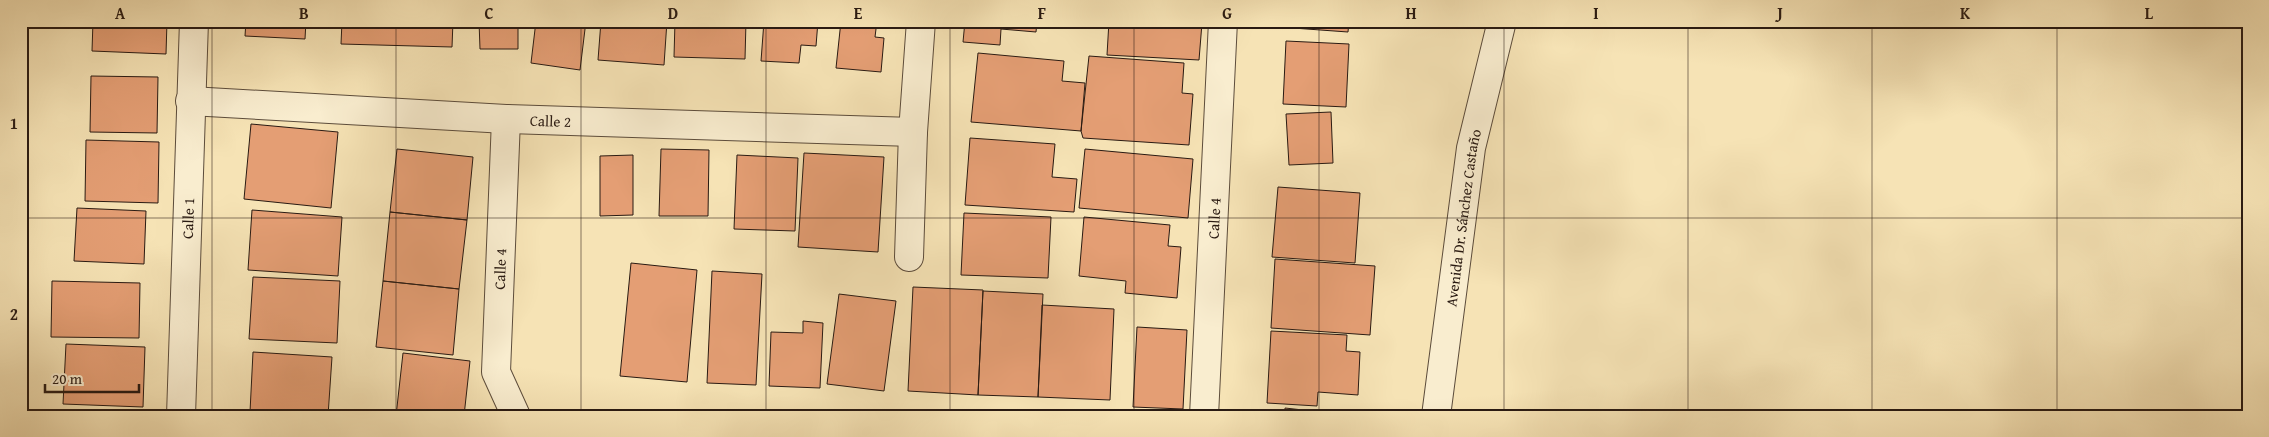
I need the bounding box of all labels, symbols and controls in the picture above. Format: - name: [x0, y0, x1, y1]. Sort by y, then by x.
- text: A: [115, 1, 126, 25]
- text: B: [299, 1, 309, 25]
- text: C: [484, 1, 494, 25]
- text: D: [668, 1, 678, 25]
- text: E: [854, 1, 863, 25]
- text: F: [1038, 1, 1046, 25]
- text: G: [1222, 1, 1232, 25]
- text: H: [1405, 1, 1417, 25]
- text: I: [1593, 1, 1599, 25]
- text: J: [1774, 1, 1783, 25]
- text: K: [1960, 1, 1971, 25]
- text: L: [2145, 1, 2154, 25]
- street label: Calle 2: [529, 109, 571, 132]
- text: 1: [10, 111, 18, 135]
- street label: Avenida Dr. Sánchez Castaño: [1440, 126, 1486, 308]
- street label: Calle 1: [176, 197, 199, 239]
- street label: Calle 4: [1202, 197, 1225, 239]
- street label: Calle 4: [489, 248, 511, 290]
- text: 2: [10, 302, 18, 326]
- scale bar: [45, 362, 139, 394]
- text: 20 m: [52, 368, 83, 389]

